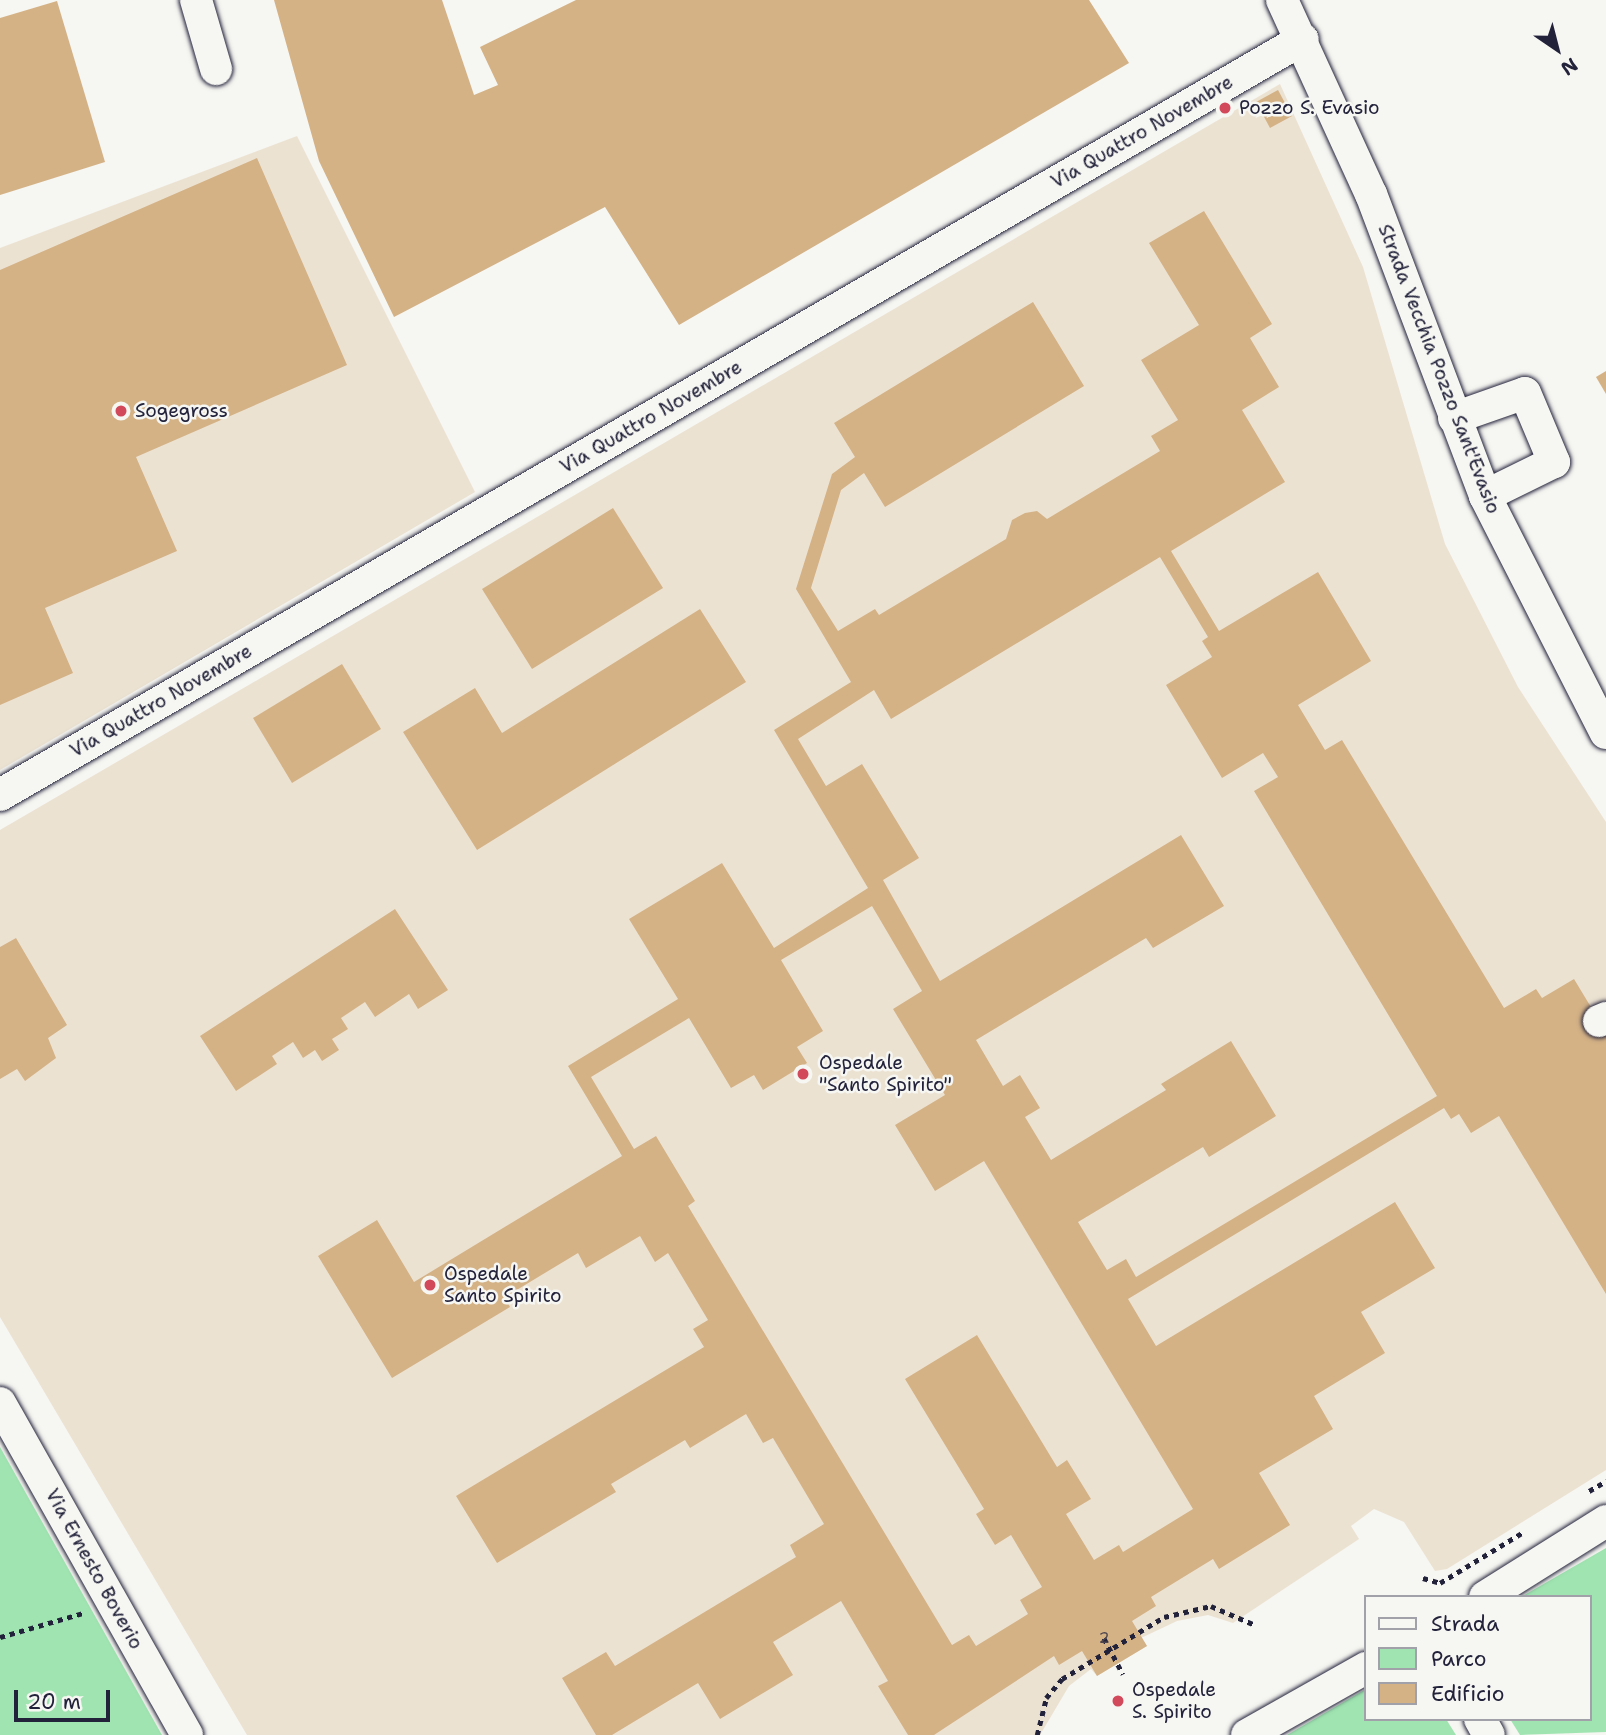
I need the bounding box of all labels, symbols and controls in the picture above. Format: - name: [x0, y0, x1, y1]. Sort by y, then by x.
- north arrow: [1522, 14, 1592, 84]
- text: N: [1556, 52, 1583, 81]
- street label: Via Quattro Novembre: [1047, 71, 1237, 193]
- place label: Pozzo S. Evasio: [1239, 97, 1380, 119]
- marker: Pozzo S. Evasio: [1217, 100, 1233, 116]
- street label: Strada Vecchia Pozzo Sant'Evasio: [1373, 221, 1505, 517]
- street label: Via Quattro Novembre: [556, 356, 746, 478]
- place label: Sogegross: [135, 400, 228, 422]
- marker: Sogegross: [113, 403, 129, 419]
- street label: Via Quattro Novembre: [66, 640, 256, 762]
- place label: Ospedale "Santo Spirito": [819, 1052, 952, 1096]
- marker: Ospedale "Santo Spirito": [793, 1064, 813, 1084]
- place label: Ospedale Santo Spirito: [444, 1263, 562, 1307]
- marker: Ospedale Santo Spirito: [422, 1277, 438, 1293]
- street label: Via Ernesto Boverio: [40, 1485, 148, 1653]
- legend: [1364, 1595, 1592, 1721]
- text: Strada: [1431, 1610, 1499, 1638]
- house number: 2: [1098, 1628, 1110, 1648]
- text: Parco: [1431, 1645, 1486, 1673]
- scale bar: [18, 1676, 114, 1720]
- place label: Ospedale S. Spirito: [1132, 1679, 1216, 1723]
- text: Edificio: [1431, 1680, 1504, 1708]
- text: 20 m: [27, 1688, 81, 1716]
- marker: Ospedale S. Spirito: [1110, 1693, 1126, 1709]

